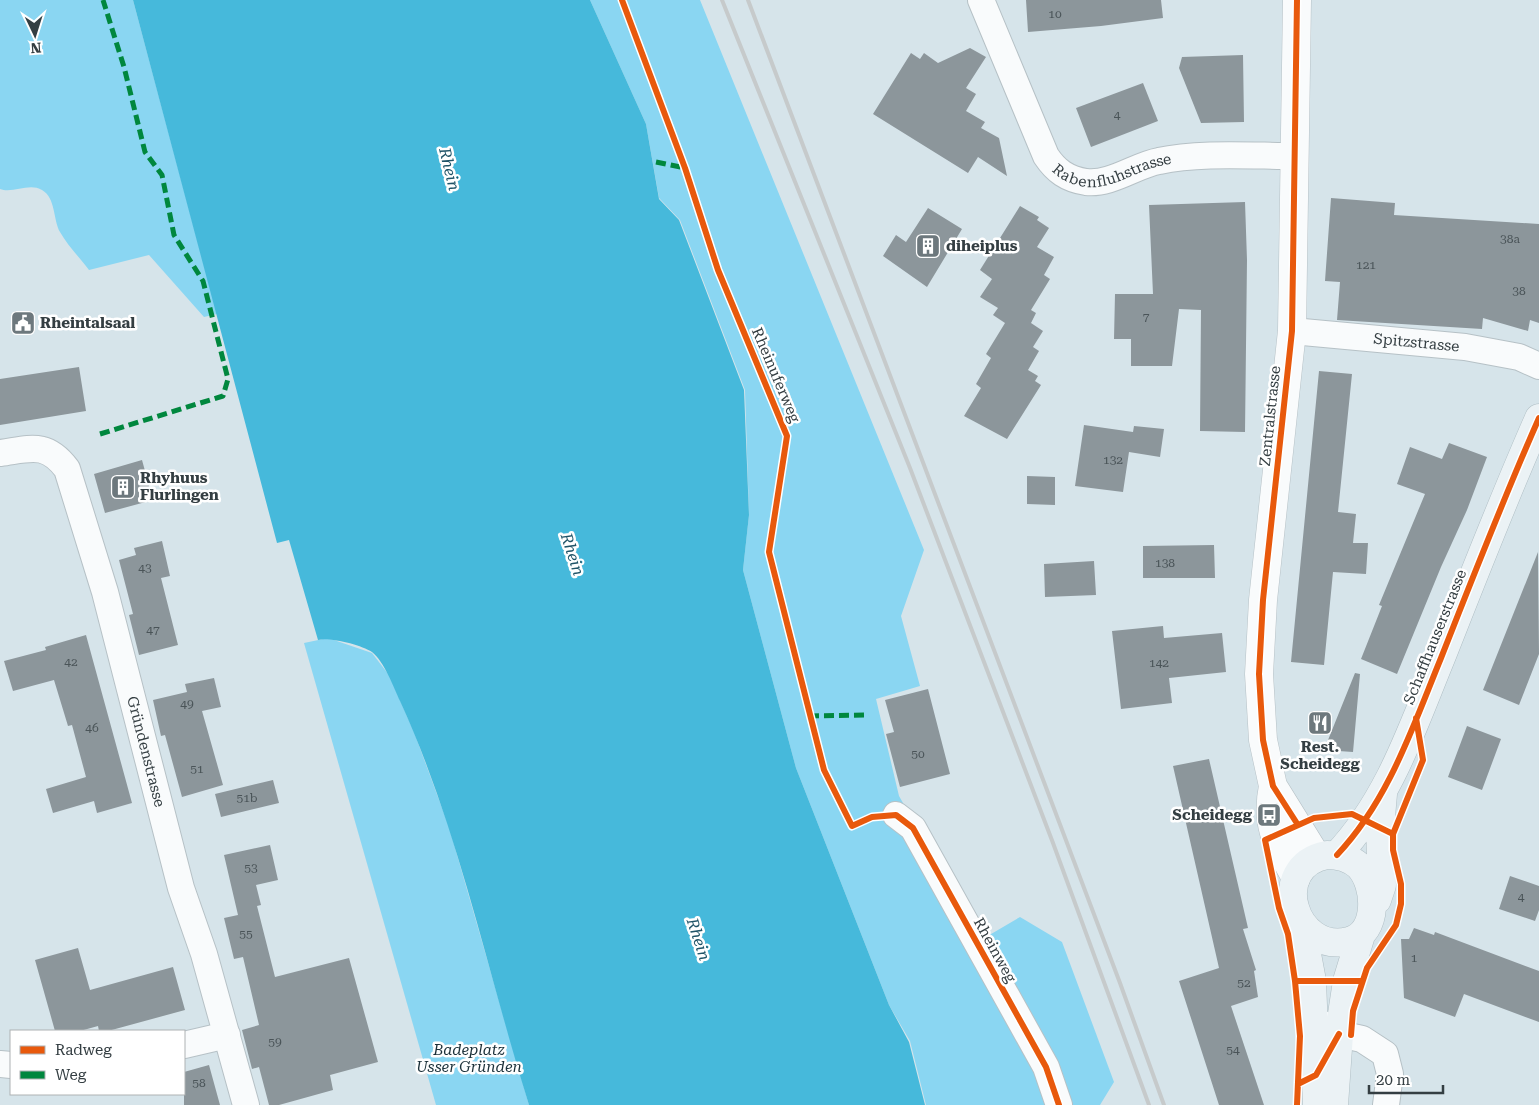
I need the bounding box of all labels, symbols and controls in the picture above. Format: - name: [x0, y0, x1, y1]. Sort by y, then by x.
- house number: 10: [1048, 7, 1062, 21]
- north arrow: [10, 10, 60, 60]
- text: N: [30, 40, 42, 56]
- house number: 4: [1114, 108, 1121, 122]
- water label: Rhein: [435, 145, 464, 193]
- street label: Rabenfluhstrasse: [1049, 150, 1173, 191]
- house number: 38a: [1500, 232, 1520, 246]
- building icon: diheiplus: [915, 233, 941, 259]
- place label: diheiplus: [946, 237, 1018, 255]
- house number: 121: [1356, 258, 1376, 272]
- house number: 38: [1512, 284, 1526, 298]
- public building icon: Rheintalsaal: [10, 310, 36, 336]
- house number: 7: [1143, 310, 1150, 324]
- place label: Rheintalsaal: [40, 314, 135, 332]
- street label: Rheinuferweg: [748, 325, 804, 426]
- street label: Spitzstrasse: [1373, 330, 1460, 355]
- street label: Zentralstrasse: [1256, 365, 1284, 467]
- house number: 132: [1103, 453, 1123, 467]
- place label: Rhyhuus Flurlingen: [140, 469, 219, 504]
- building icon: Rhyhuus Flurlingen: [110, 474, 136, 500]
- water label: Rhein: [556, 530, 588, 578]
- house number: 138: [1155, 556, 1175, 570]
- house number: 43: [138, 561, 152, 575]
- street label: Schaffhauserstrasse: [1400, 567, 1470, 707]
- house number: 47: [146, 623, 160, 637]
- house number: 42: [64, 655, 78, 669]
- house number: 142: [1149, 656, 1169, 670]
- street label: Gründenstrasse: [123, 694, 169, 809]
- house number: 49: [180, 697, 194, 711]
- restaurant icon: Rest. Scheidegg: [1307, 710, 1333, 736]
- house number: 46: [85, 721, 99, 735]
- place label: Rest. Scheidegg: [1280, 738, 1361, 773]
- house number: 50: [911, 747, 925, 761]
- house number: 51: [190, 762, 204, 776]
- house number: 51b: [236, 791, 258, 805]
- bus stop icon: Scheidegg: [1256, 802, 1282, 828]
- place label: Scheidegg: [1172, 806, 1253, 824]
- house number: 53: [244, 861, 258, 875]
- house number: 4: [1518, 890, 1525, 904]
- street label: Rheinweg: [970, 914, 1020, 986]
- water label: Rhein: [682, 915, 714, 963]
- house number: 55: [239, 927, 253, 941]
- house number: 1: [1411, 951, 1418, 965]
- house number: 52: [1237, 976, 1251, 990]
- legend: [10, 1030, 185, 1095]
- house number: 59: [268, 1035, 282, 1049]
- text: Radweg: [55, 1041, 112, 1059]
- park label: Badeplatz Usser Gründen: [416, 1041, 522, 1076]
- house number: 54: [1226, 1043, 1240, 1057]
- scale bar: [1369, 1062, 1443, 1094]
- text: Weg: [55, 1066, 87, 1084]
- text: 20 m: [1376, 1071, 1411, 1089]
- house number: 58: [192, 1076, 206, 1090]

